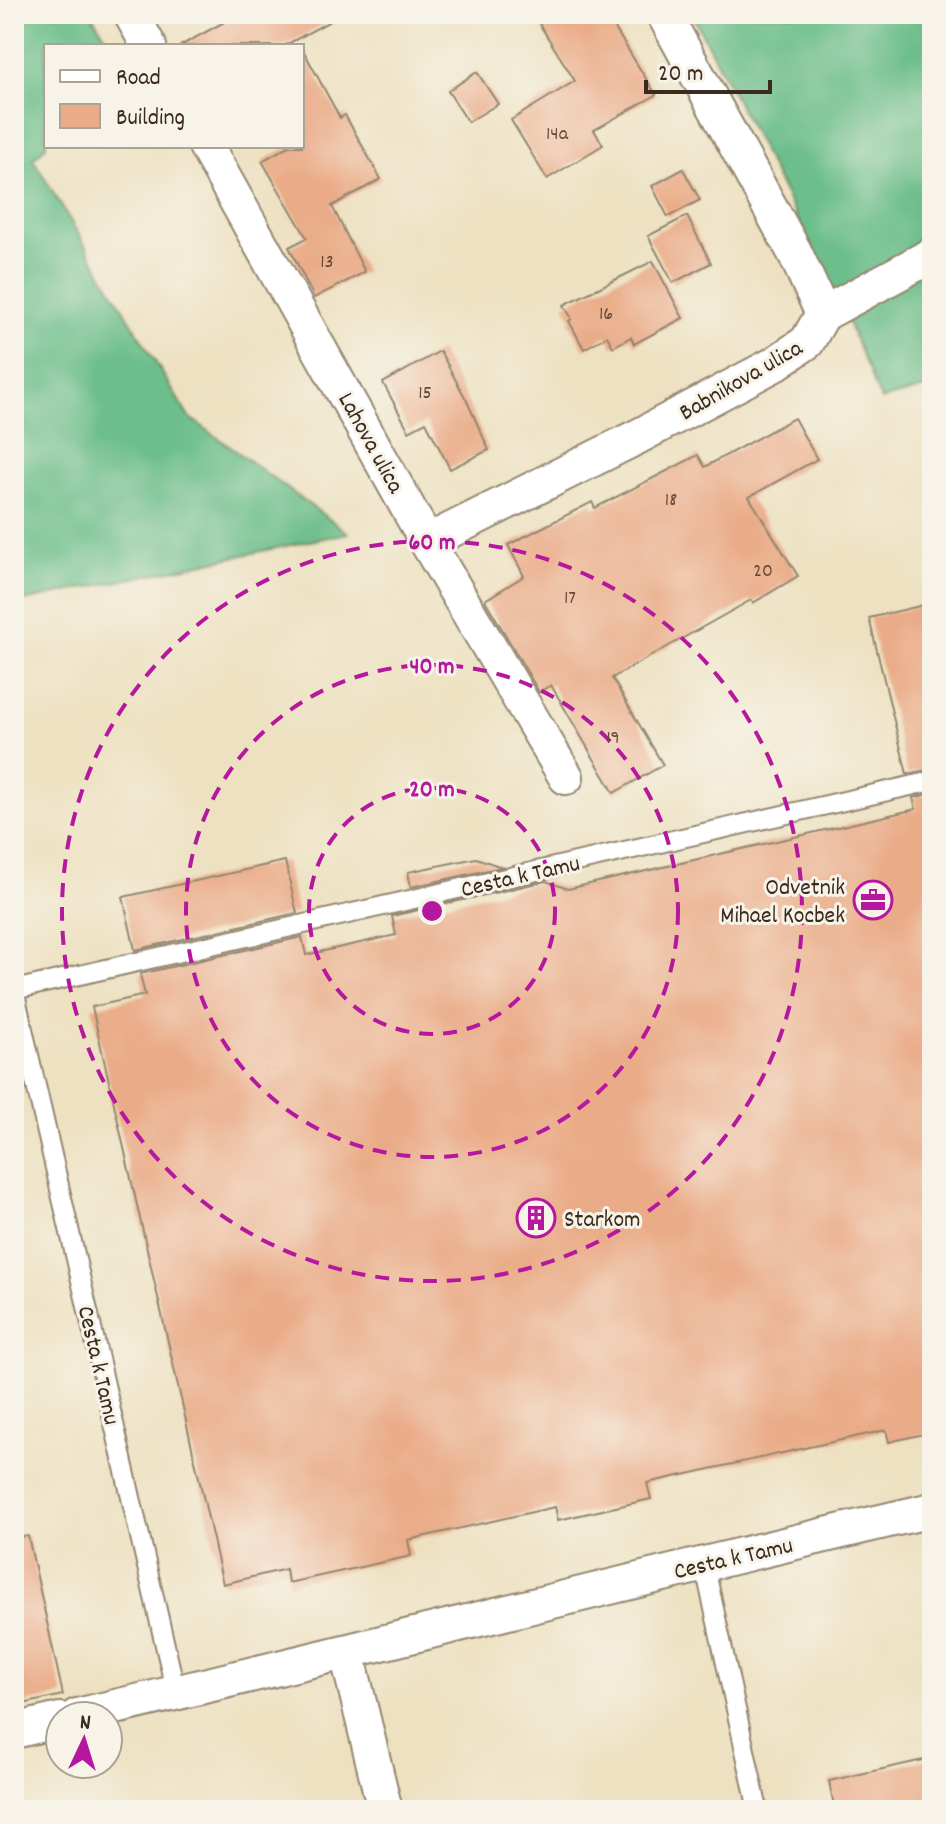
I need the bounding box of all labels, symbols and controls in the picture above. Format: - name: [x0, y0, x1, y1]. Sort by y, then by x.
- legend: [44, 44, 304, 148]
- scale bar: [646, 44, 770, 94]
- text: 20 m: [658, 58, 704, 92]
- text: Road: [116, 62, 161, 96]
- text: Building: [116, 102, 185, 136]
- house number: 14a: [546, 121, 569, 149]
- house number: 13: [320, 249, 334, 277]
- house number: 16: [599, 301, 613, 329]
- street label: Babnikova ulica: [674, 332, 810, 431]
- house number: 15: [418, 380, 432, 408]
- street label: Lahova ulica: [328, 387, 411, 501]
- house number: 18: [665, 487, 677, 515]
- text: 60 m: [409, 527, 455, 561]
- house number: 20: [753, 558, 773, 586]
- house number: 17: [564, 585, 576, 613]
- text: 40 m: [409, 651, 455, 685]
- house number: 19: [606, 725, 620, 753]
- text: 20 m: [409, 774, 455, 808]
- street label: Cesta k Tamu: [458, 848, 584, 908]
- place label: Odvetnik Mihael Kocbek: [720, 872, 845, 934]
- office icon: Odvetnik Mihael Kocbek: [852, 879, 894, 921]
- centre of rings: [418, 897, 446, 925]
- building icon: Starkom: [515, 1197, 557, 1239]
- place label: Starkom: [564, 1204, 641, 1238]
- street label: Cesta k Tamu: [67, 1303, 127, 1429]
- street label: Cesta k Tamu: [671, 1530, 797, 1590]
- north arrow: [44, 1700, 124, 1780]
- text: N: [79, 1708, 92, 1739]

